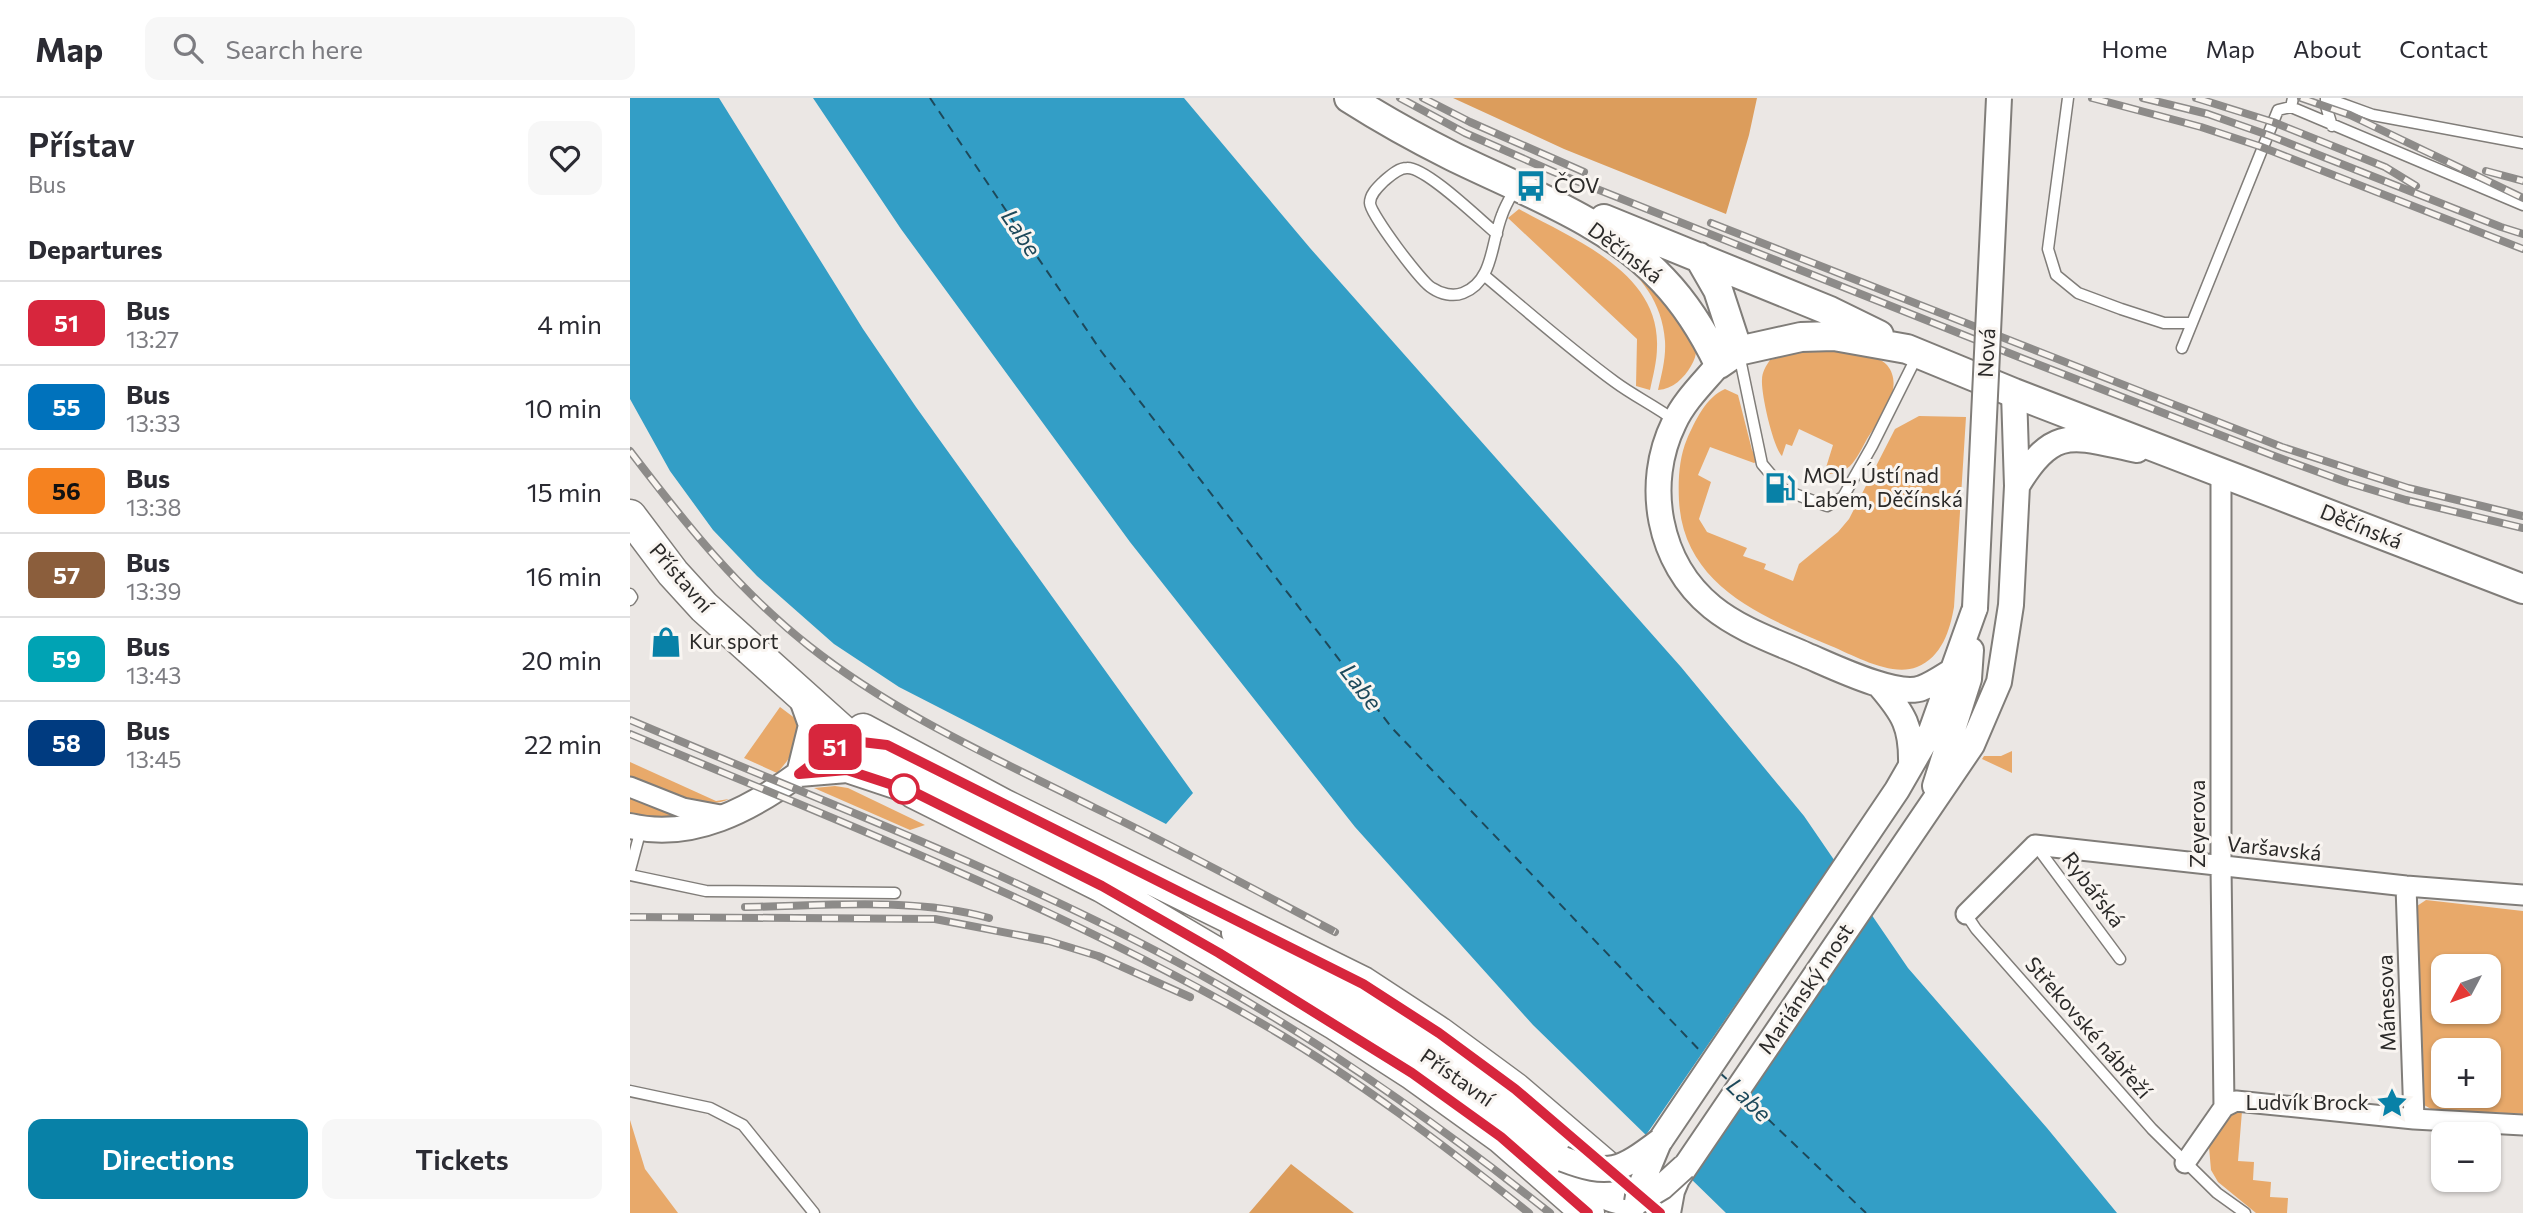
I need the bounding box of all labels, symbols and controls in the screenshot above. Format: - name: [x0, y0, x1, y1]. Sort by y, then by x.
- search box: [145, 17, 635, 80]
- text: Map: [35, 28, 103, 69]
- icon: search: [169, 29, 207, 67]
- text: Search here: [225, 33, 363, 64]
- text: Home: [2102, 34, 2168, 63]
- text: Map: [2206, 34, 2255, 63]
- text: About: [2293, 34, 2361, 63]
- text: Contact: [2399, 34, 2488, 63]
- button: heart: [528, 121, 602, 195]
- text: Přístav: [28, 123, 135, 164]
- bus stop icon: ČOV: [1514, 169, 1548, 203]
- text: Bus: [28, 170, 66, 198]
- place label: ČOV: [1554, 172, 1600, 197]
- water label: Labe: [996, 203, 1048, 261]
- street label: Děčínská: [1584, 216, 1668, 288]
- text: Departures: [28, 233, 163, 264]
- text: Bus: [126, 294, 170, 325]
- text: 51: [54, 308, 79, 337]
- text: 4 min: [537, 308, 602, 339]
- text: 13:27: [126, 325, 179, 353]
- street label: Nová: [1972, 328, 1999, 378]
- text: Bus: [126, 378, 170, 409]
- text: 55: [53, 392, 80, 421]
- text: 10 min: [525, 392, 602, 423]
- text: 13:33: [126, 409, 181, 437]
- text: Bus: [126, 462, 170, 493]
- place label: MOL, Ústí nad Labem, Děčínská: [1803, 462, 1963, 511]
- fuel station icon: MOL, Ústí nad Labem, Děčínská: [1763, 471, 1797, 505]
- text: 56: [52, 476, 81, 505]
- text: 15 min: [527, 476, 602, 507]
- text: 13:38: [126, 493, 181, 521]
- street label: Děčínská: [2317, 498, 2406, 553]
- street label: Přístavní: [645, 537, 720, 617]
- text: Bus: [126, 546, 170, 577]
- text: 57: [53, 560, 80, 589]
- text: 16 min: [526, 560, 602, 591]
- text: 13:39: [126, 577, 181, 605]
- shop icon: Kur sport: [649, 625, 683, 659]
- place label: Kur sport: [689, 628, 779, 653]
- text: Bus: [126, 630, 170, 661]
- text: 59: [52, 644, 81, 673]
- text: 20 min: [521, 644, 602, 675]
- water label: Labe: [1335, 658, 1389, 715]
- text: 13:43: [126, 661, 181, 689]
- text: Bus: [126, 714, 170, 745]
- line badge: 51: [804, 724, 866, 770]
- text: 58: [52, 728, 81, 757]
- text: 22 min: [524, 728, 602, 759]
- text: 51: [823, 732, 847, 761]
- text: 13:45: [126, 745, 181, 773]
- unlabelled marker: [889, 774, 919, 804]
- street label: Zeyerova: [2184, 780, 2209, 868]
- street label: Varšavská: [2226, 830, 2323, 865]
- street label: Rybářská: [2058, 846, 2131, 932]
- street label: Mariánský most: [1752, 918, 1858, 1058]
- street label: Střekovské nábřeží: [2021, 951, 2158, 1103]
- street label: Mánesova: [2371, 954, 2400, 1052]
- north arrow: [2431, 954, 2501, 1024]
- map controls: [2431, 954, 2501, 1192]
- button: +: [2431, 1038, 2501, 1108]
- street label: Přístavní: [1416, 1042, 1500, 1111]
- water label: Labe: [1722, 1072, 1778, 1127]
- place icon: Ludvík Brock: [2375, 1086, 2409, 1120]
- place label: Ludvík Brock: [2246, 1089, 2369, 1114]
- button: Directions: [28, 1119, 308, 1199]
- button: Tickets: [322, 1119, 602, 1199]
- button: −: [2431, 1122, 2501, 1192]

